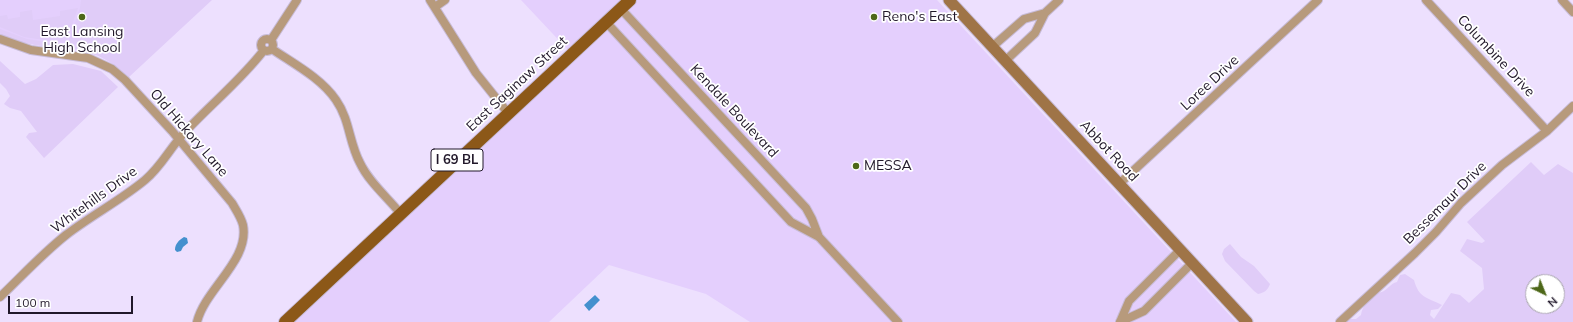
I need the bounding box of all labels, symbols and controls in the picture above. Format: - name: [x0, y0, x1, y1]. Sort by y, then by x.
- place label: Reno's East: [882, 9, 957, 25]
- marker: East Lansing High School: [77, 12, 87, 22]
- marker: Reno's East: [869, 12, 879, 22]
- street label: Columbine Drive: [1454, 12, 1538, 100]
- place label: East Lansing High School: [40, 24, 124, 56]
- street label: East Saginaw Street: [463, 33, 571, 135]
- street label: Loree Drive: [1177, 52, 1243, 114]
- street label: Kendale Boulevard: [686, 61, 782, 161]
- street label: Old Hickory Lane: [146, 86, 232, 180]
- street label: Abbot Road: [1076, 117, 1142, 185]
- road number: I 69 BL: [431, 149, 483, 171]
- place label: MESSA: [864, 158, 912, 174]
- street label: Bessemaur Drive: [1400, 158, 1490, 248]
- marker: MESSA: [851, 161, 861, 171]
- street label: Whitehills Drive: [48, 163, 140, 237]
- north arrow: [1525, 274, 1565, 314]
- scale bar: [10, 288, 135, 314]
- text: N: [1545, 294, 1560, 310]
- text: 100 m: [15, 295, 50, 310]

